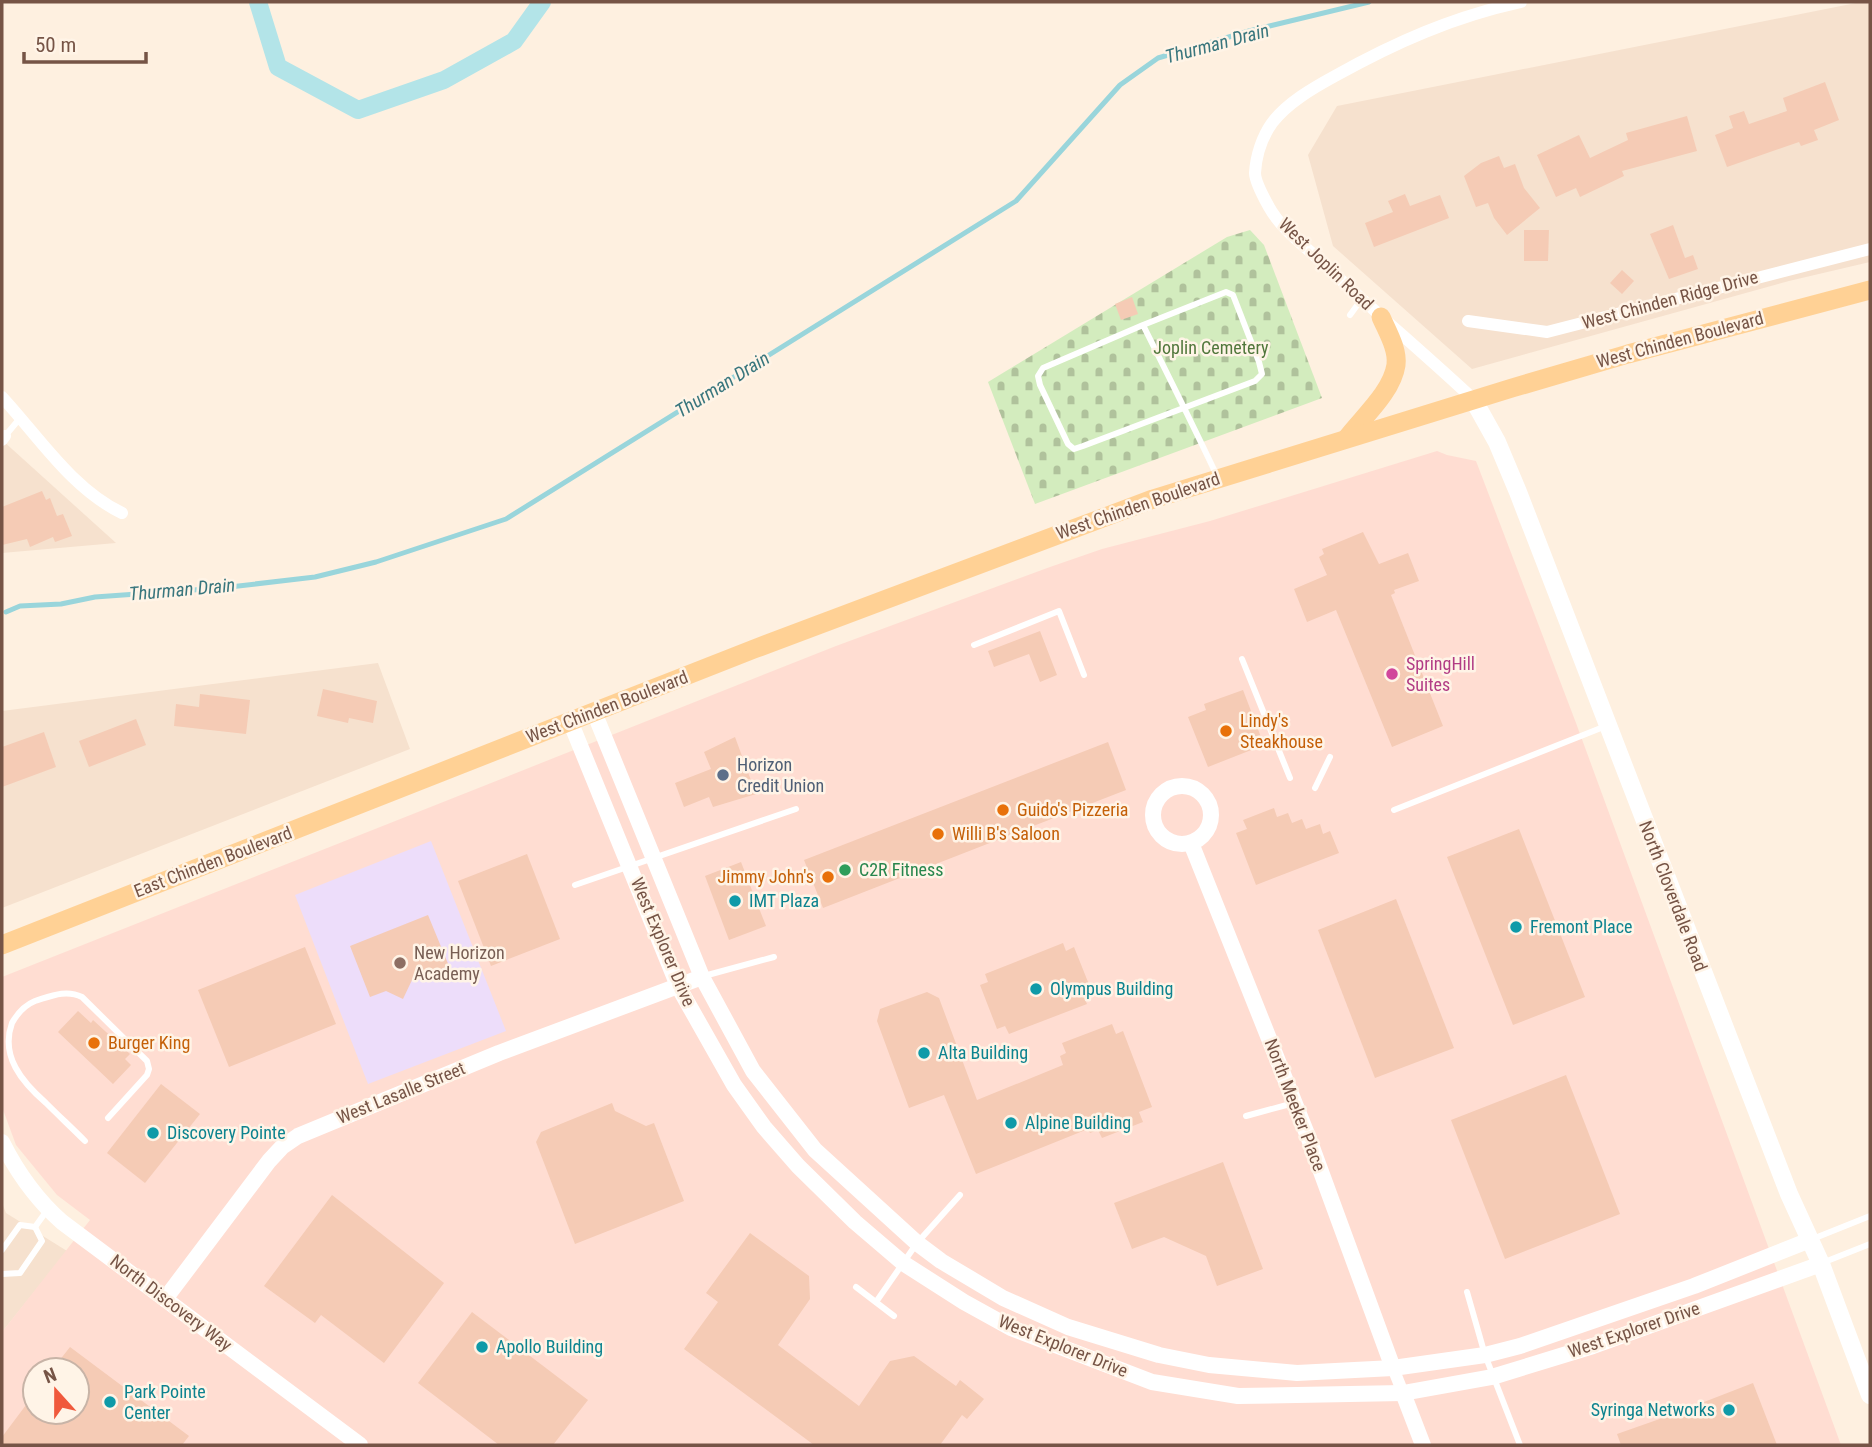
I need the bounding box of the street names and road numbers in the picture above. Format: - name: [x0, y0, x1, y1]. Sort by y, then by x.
- street label: West Joplin Road: [1275, 213, 1378, 314]
- street label: West Chinden Ridge Drive: [1580, 266, 1760, 333]
- street label: West Chinden Boulevard: [1594, 307, 1766, 372]
- street label: West Chinden Boulevard: [1053, 468, 1223, 543]
- street label: West Chinden Boulevard: [523, 666, 691, 747]
- street label: North Cloverdale Road: [1635, 818, 1712, 974]
- street label: East Chinden Boulevard: [131, 822, 295, 901]
- street label: West Explorer Drive: [627, 874, 700, 1009]
- street label: North Meeker Place: [1261, 1036, 1330, 1174]
- street label: West Lasalle Street: [334, 1057, 468, 1128]
- street label: North Discovery Way: [106, 1250, 237, 1355]
- street label: West Explorer Drive: [1565, 1297, 1702, 1362]
- street label: West Explorer Drive: [995, 1310, 1131, 1381]

